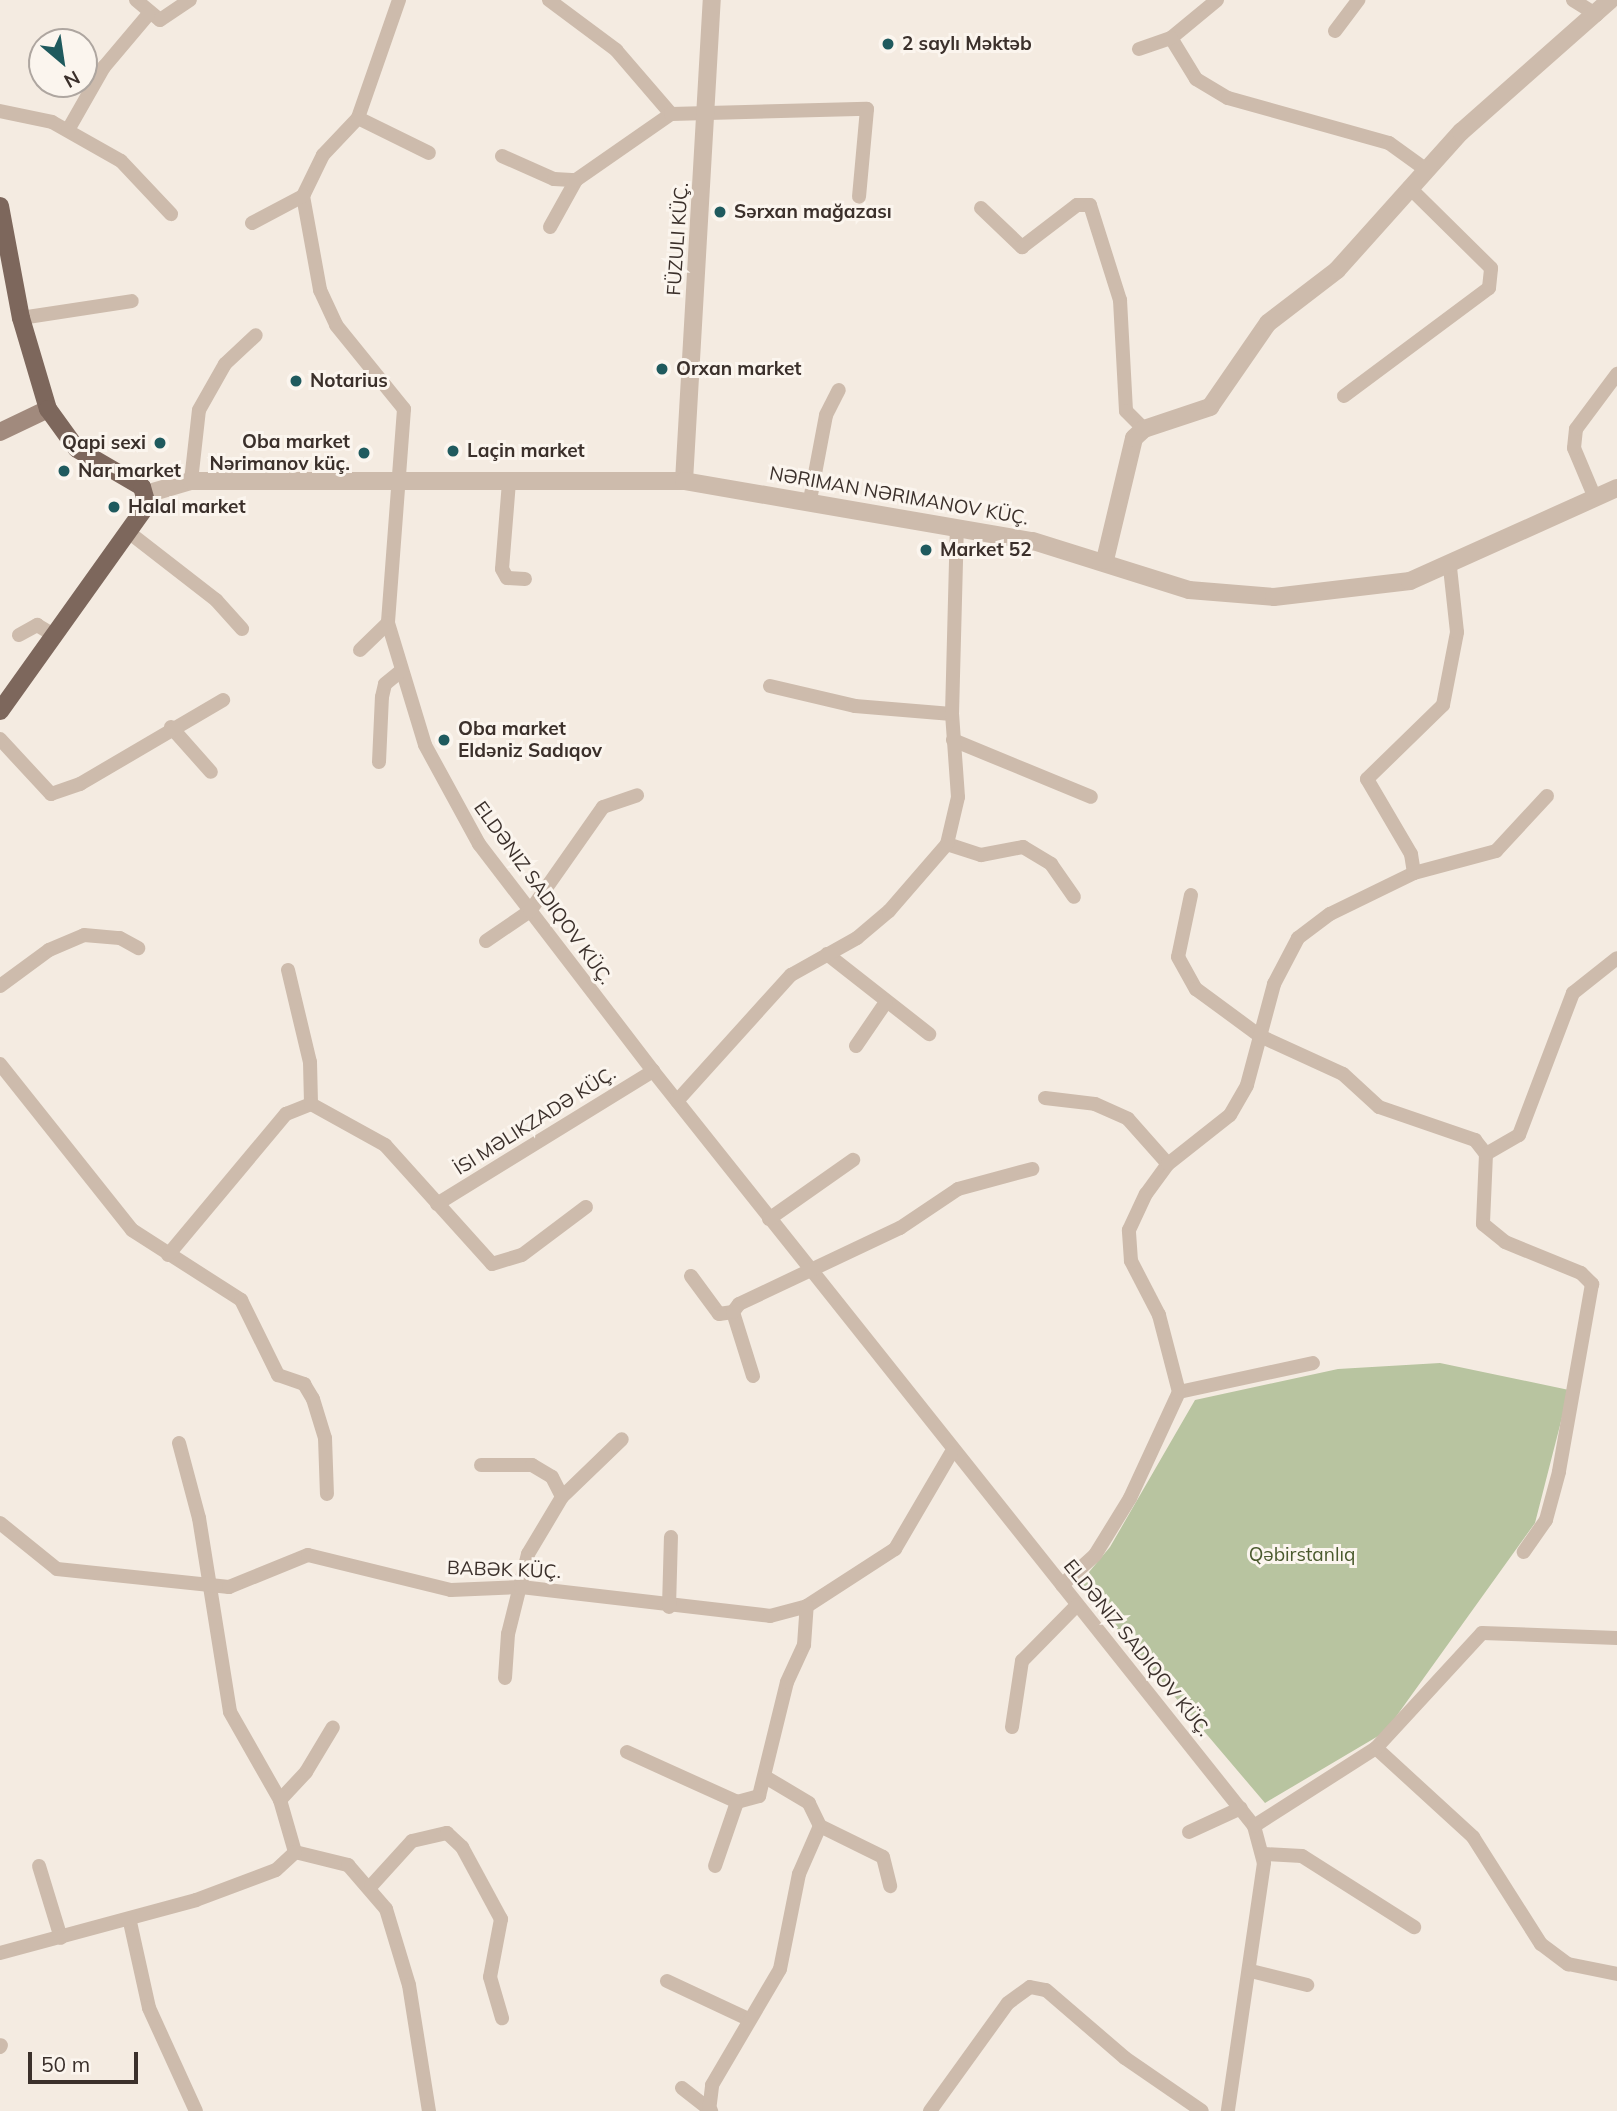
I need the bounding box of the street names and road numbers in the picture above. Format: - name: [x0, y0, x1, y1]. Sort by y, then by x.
- street label: FÜZULI KÜÇ.: [663, 182, 693, 296]
- street label: NƏRIMAN NƏRIMANOV KÜÇ.: [768, 462, 1030, 530]
- street label: ELDƏNIZ SADIQOV KÜÇ.: [469, 797, 617, 989]
- street label: İSI MƏLIKZADƏ KÜÇ.: [450, 1062, 620, 1180]
- street label: ELDƏNIZ SADIQOV KÜÇ.: [1059, 1555, 1215, 1741]
- street label: BABƏK KÜÇ.: [447, 1557, 561, 1583]

